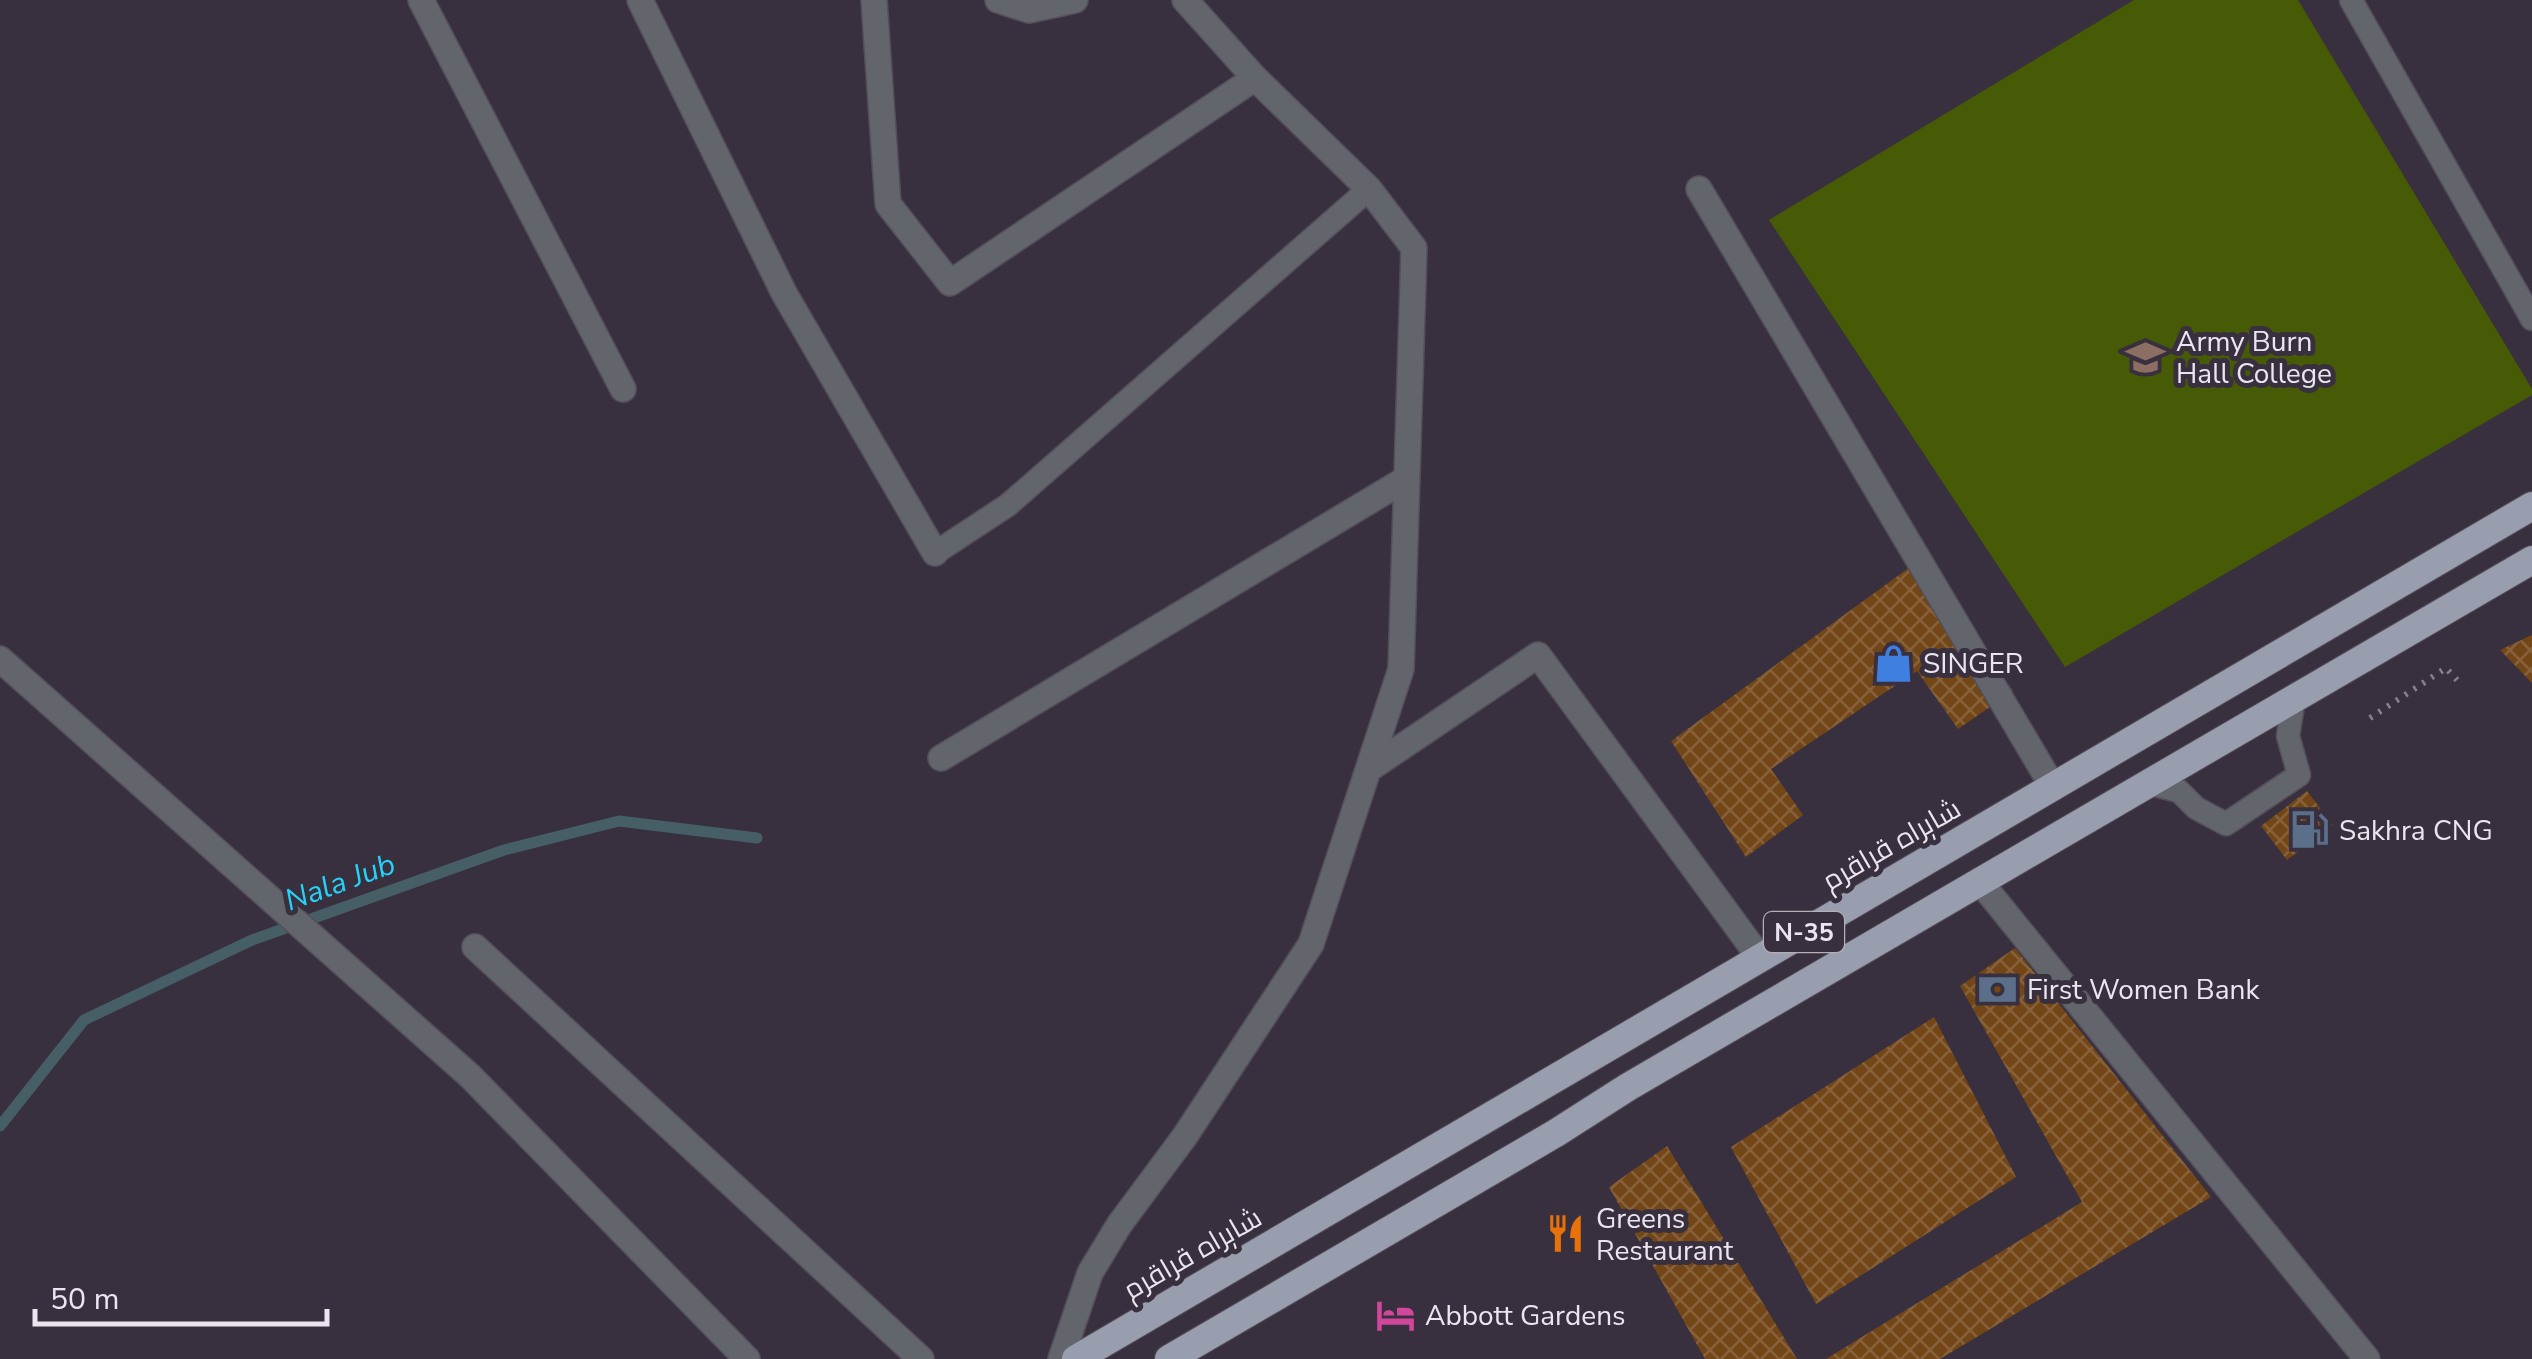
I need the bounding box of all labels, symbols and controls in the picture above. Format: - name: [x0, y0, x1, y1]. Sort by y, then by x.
- place label: Army Burn Hall College: [2176, 323, 2332, 393]
- school or university icon: Army Burn Hall College: [2125, 336, 2167, 378]
- shop icon: SINGER: [1872, 642, 1914, 684]
- place label: SINGER: [1923, 645, 2024, 683]
- street label: شاہراہ قراقرم: [1815, 790, 1968, 900]
- fuel station icon: Sakhra CNG: [2288, 809, 2330, 851]
- place label: Sakhra CNG: [2339, 812, 2493, 850]
- water label: Nala Jub: [279, 844, 401, 921]
- road number: N-35: [1764, 912, 1844, 952]
- bank icon: First Women Bank: [1976, 968, 2018, 1010]
- place label: First Women Bank: [2027, 971, 2260, 1009]
- street label: شاہراہ قراقرم: [1116, 1199, 1269, 1309]
- place label: Greens Restaurant: [1596, 1200, 1734, 1270]
- restaurant icon: Greens Restaurant: [1545, 1213, 1587, 1255]
- scale bar: [35, 1264, 328, 1326]
- text: 50 m: [50, 1279, 119, 1320]
- hotel icon: Abbott Gardens: [1374, 1294, 1416, 1336]
- place label: Abbott Gardens: [1425, 1297, 1626, 1335]

